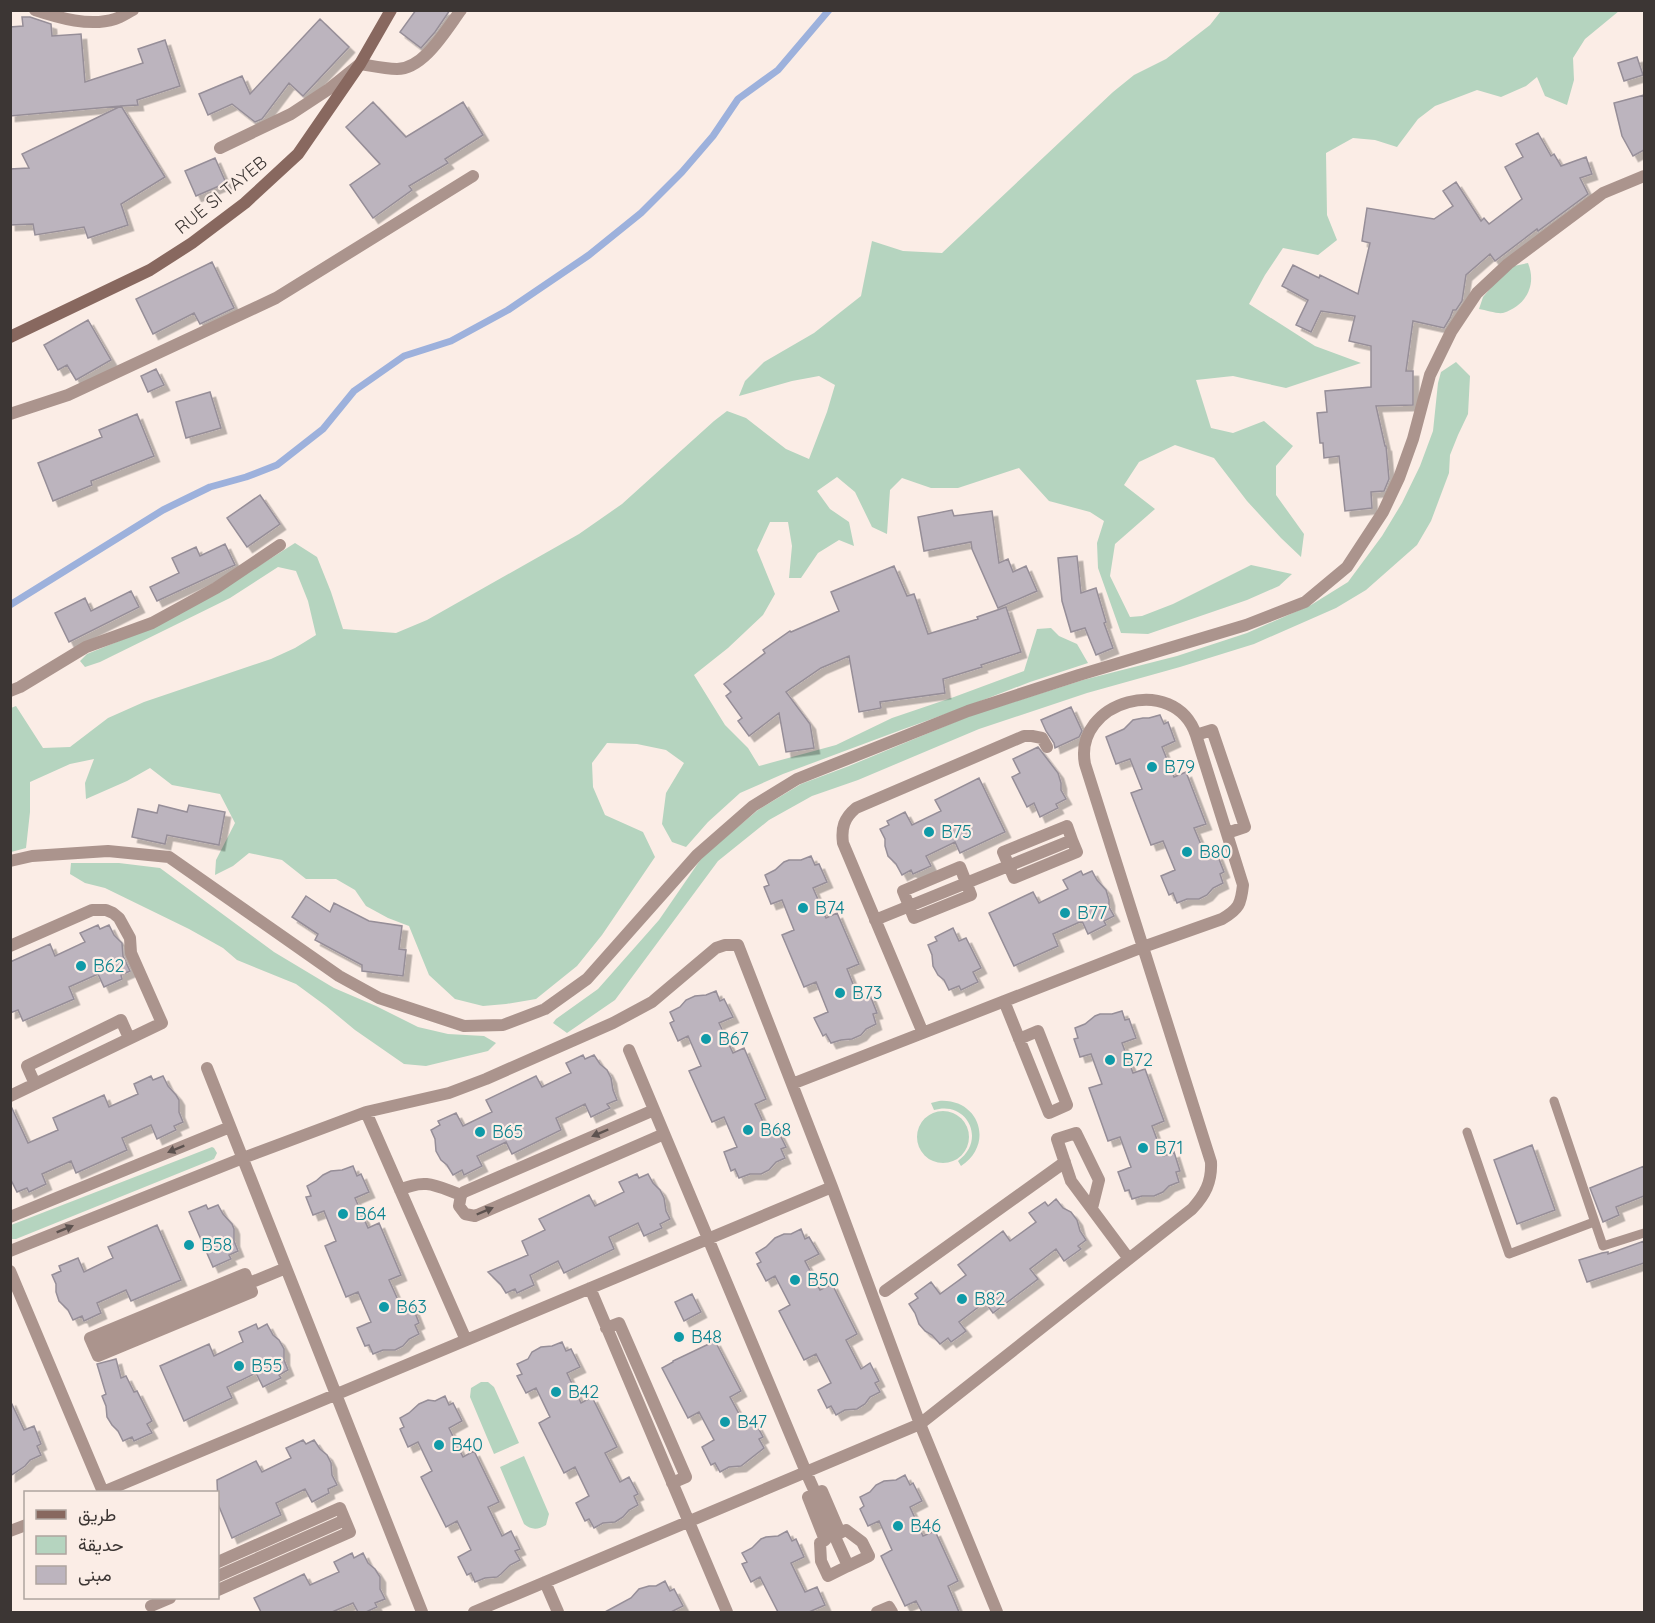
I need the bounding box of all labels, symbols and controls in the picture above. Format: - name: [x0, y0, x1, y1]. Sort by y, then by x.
- street label: RUE SI TAYEB: [170, 150, 272, 239]
- place label: B79: [1164, 755, 1195, 778]
- marker: B79: [1145, 760, 1159, 774]
- place label: B75: [941, 820, 972, 843]
- marker: B75: [922, 825, 936, 839]
- place label: B80: [1199, 840, 1231, 863]
- marker: B80: [1180, 845, 1194, 859]
- place label: B74: [815, 896, 845, 919]
- marker: B74: [796, 901, 810, 915]
- place label: B77: [1077, 901, 1107, 924]
- marker: B77: [1058, 906, 1072, 920]
- place label: B62: [93, 954, 124, 977]
- marker: B62: [74, 959, 88, 973]
- place label: B73: [852, 981, 882, 1004]
- marker: B73: [833, 986, 847, 1000]
- place label: B67: [718, 1027, 749, 1050]
- marker: B67: [699, 1032, 713, 1046]
- place label: B72: [1122, 1048, 1153, 1071]
- marker: B72: [1103, 1053, 1117, 1067]
- place label: B68: [760, 1118, 791, 1141]
- place label: B65: [492, 1120, 523, 1143]
- marker: B68: [741, 1123, 755, 1137]
- marker: B65: [473, 1125, 487, 1139]
- one-way arrow: [591, 1128, 609, 1138]
- place label: B71: [1155, 1136, 1183, 1159]
- marker: B71: [1136, 1141, 1150, 1155]
- one-way arrow: [167, 1145, 185, 1154]
- place label: B64: [355, 1202, 386, 1225]
- marker: B64: [336, 1207, 350, 1221]
- one-way arrow: [476, 1207, 493, 1216]
- one-way arrow: [56, 1224, 74, 1234]
- place label: B58: [201, 1233, 232, 1256]
- marker: B58: [182, 1238, 196, 1252]
- place label: B50: [807, 1268, 839, 1291]
- marker: B50: [788, 1273, 802, 1287]
- place label: B82: [974, 1287, 1005, 1310]
- marker: B82: [955, 1292, 969, 1306]
- place label: B63: [396, 1295, 427, 1318]
- marker: B63: [377, 1300, 391, 1314]
- place label: B48: [691, 1325, 722, 1348]
- marker: B48: [672, 1330, 686, 1344]
- place label: B55: [251, 1354, 282, 1377]
- marker: B55: [232, 1359, 246, 1373]
- place label: B42: [568, 1380, 599, 1403]
- marker: B42: [549, 1385, 563, 1399]
- place label: B47: [737, 1410, 767, 1433]
- marker: B47: [718, 1415, 732, 1429]
- place label: B40: [451, 1433, 483, 1456]
- marker: B40: [432, 1438, 446, 1452]
- legend: [24, 1491, 219, 1599]
- text: طريق: [78, 1503, 116, 1526]
- place label: B46: [910, 1514, 941, 1537]
- marker: B46: [891, 1519, 905, 1533]
- text: حديقة: [78, 1533, 124, 1556]
- text: مبنى: [78, 1563, 112, 1586]

